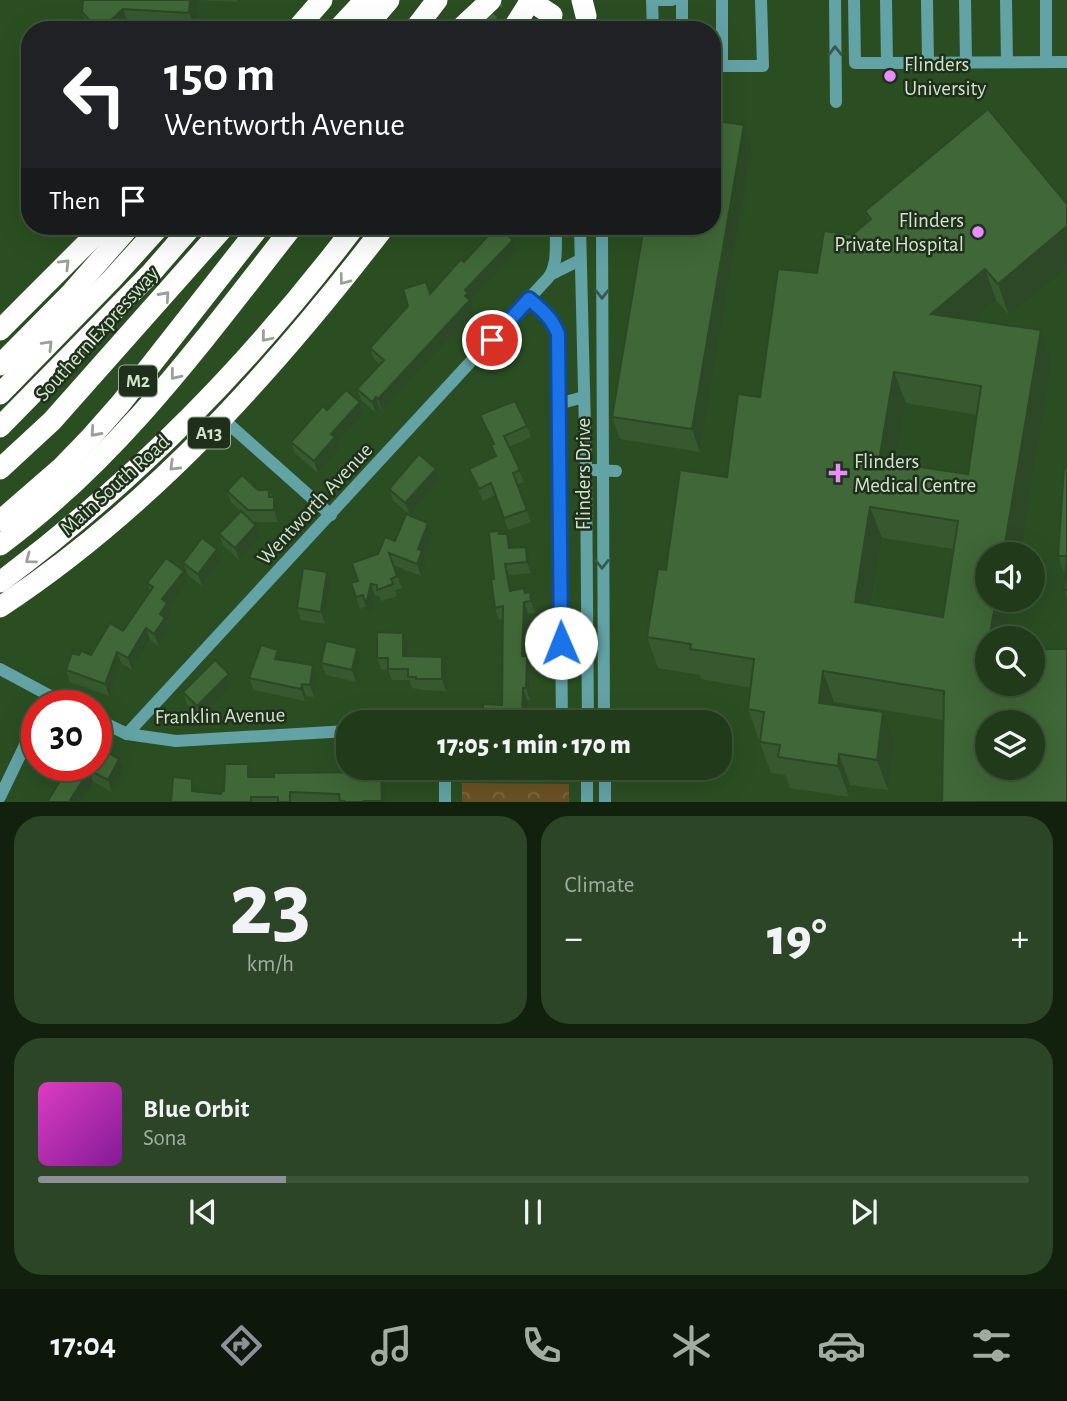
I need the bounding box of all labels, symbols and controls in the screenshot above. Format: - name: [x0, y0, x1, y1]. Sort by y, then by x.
- one-way arrow: [828, 45, 843, 56]
- icon: left: [49, 49, 140, 140]
- text: 150 m: [164, 51, 275, 100]
- place label: Flinders University: [904, 54, 986, 99]
- marker: Flinders University: [882, 68, 898, 84]
- text: Wentworth Avenue: [164, 109, 405, 141]
- icon: arrive: [114, 182, 152, 220]
- text: Then: [49, 188, 100, 214]
- place label: Flinders Private Hospital: [834, 210, 964, 255]
- marker: Flinders Private Hospital: [970, 224, 986, 240]
- one-way arrow: [57, 260, 70, 273]
- street label: Southern Expressway: [31, 263, 163, 405]
- one-way arrow: [339, 272, 352, 285]
- one-way arrow: [594, 289, 610, 300]
- one-way arrow: [157, 291, 169, 304]
- pin: [462, 310, 522, 370]
- icon: arrive: [473, 321, 511, 359]
- one-way arrow: [262, 328, 274, 341]
- one-way arrow: [39, 340, 52, 353]
- road number: M2: [119, 366, 157, 396]
- one-way arrow: [171, 367, 183, 380]
- road number: A13: [188, 418, 230, 448]
- street label: Flinders Drive: [573, 418, 594, 530]
- one-way arrow: [91, 424, 103, 437]
- street label: Main South Road: [56, 431, 174, 539]
- street label: Wentworth Avenue: [253, 439, 377, 569]
- place label: Flinders Medical Centre: [854, 451, 976, 496]
- one-way arrow: [170, 458, 182, 470]
- marker: Flinders Medical Centre: [828, 463, 848, 483]
- map controls: [975, 542, 1045, 780]
- button: sound: [975, 542, 1045, 612]
- one-way arrow: [25, 551, 38, 564]
- one-way arrow: [594, 559, 610, 569]
- position arrow: [524, 606, 598, 680]
- button: search: [975, 626, 1045, 696]
- speed limit sign: 30: [21, 690, 112, 781]
- street label: Franklin Avenue: [155, 704, 285, 728]
- button: layers: [975, 710, 1045, 780]
- text: 17:05 · 1 min · 170 m: [437, 732, 631, 758]
- text: 23: [229, 860, 311, 951]
- text: Climate: [565, 874, 634, 897]
- text: 19°: [767, 912, 827, 964]
- text: −: [565, 920, 583, 958]
- text: +: [1011, 920, 1029, 958]
- text: km/h: [247, 953, 294, 976]
- text: Blue Orbit: [143, 1096, 249, 1122]
- text: Sona: [143, 1127, 187, 1150]
- icon: previous: [184, 1193, 222, 1231]
- icon: pause: [514, 1193, 552, 1231]
- icon: next: [845, 1193, 883, 1231]
- icon: directions: [217, 1321, 266, 1370]
- icon: music: [367, 1321, 416, 1370]
- icon: phone: [517, 1321, 566, 1370]
- icon: climate: [667, 1321, 716, 1370]
- icon: car: [817, 1321, 866, 1370]
- icon: filters: [967, 1321, 1016, 1370]
- text: 17:04: [51, 1329, 116, 1361]

